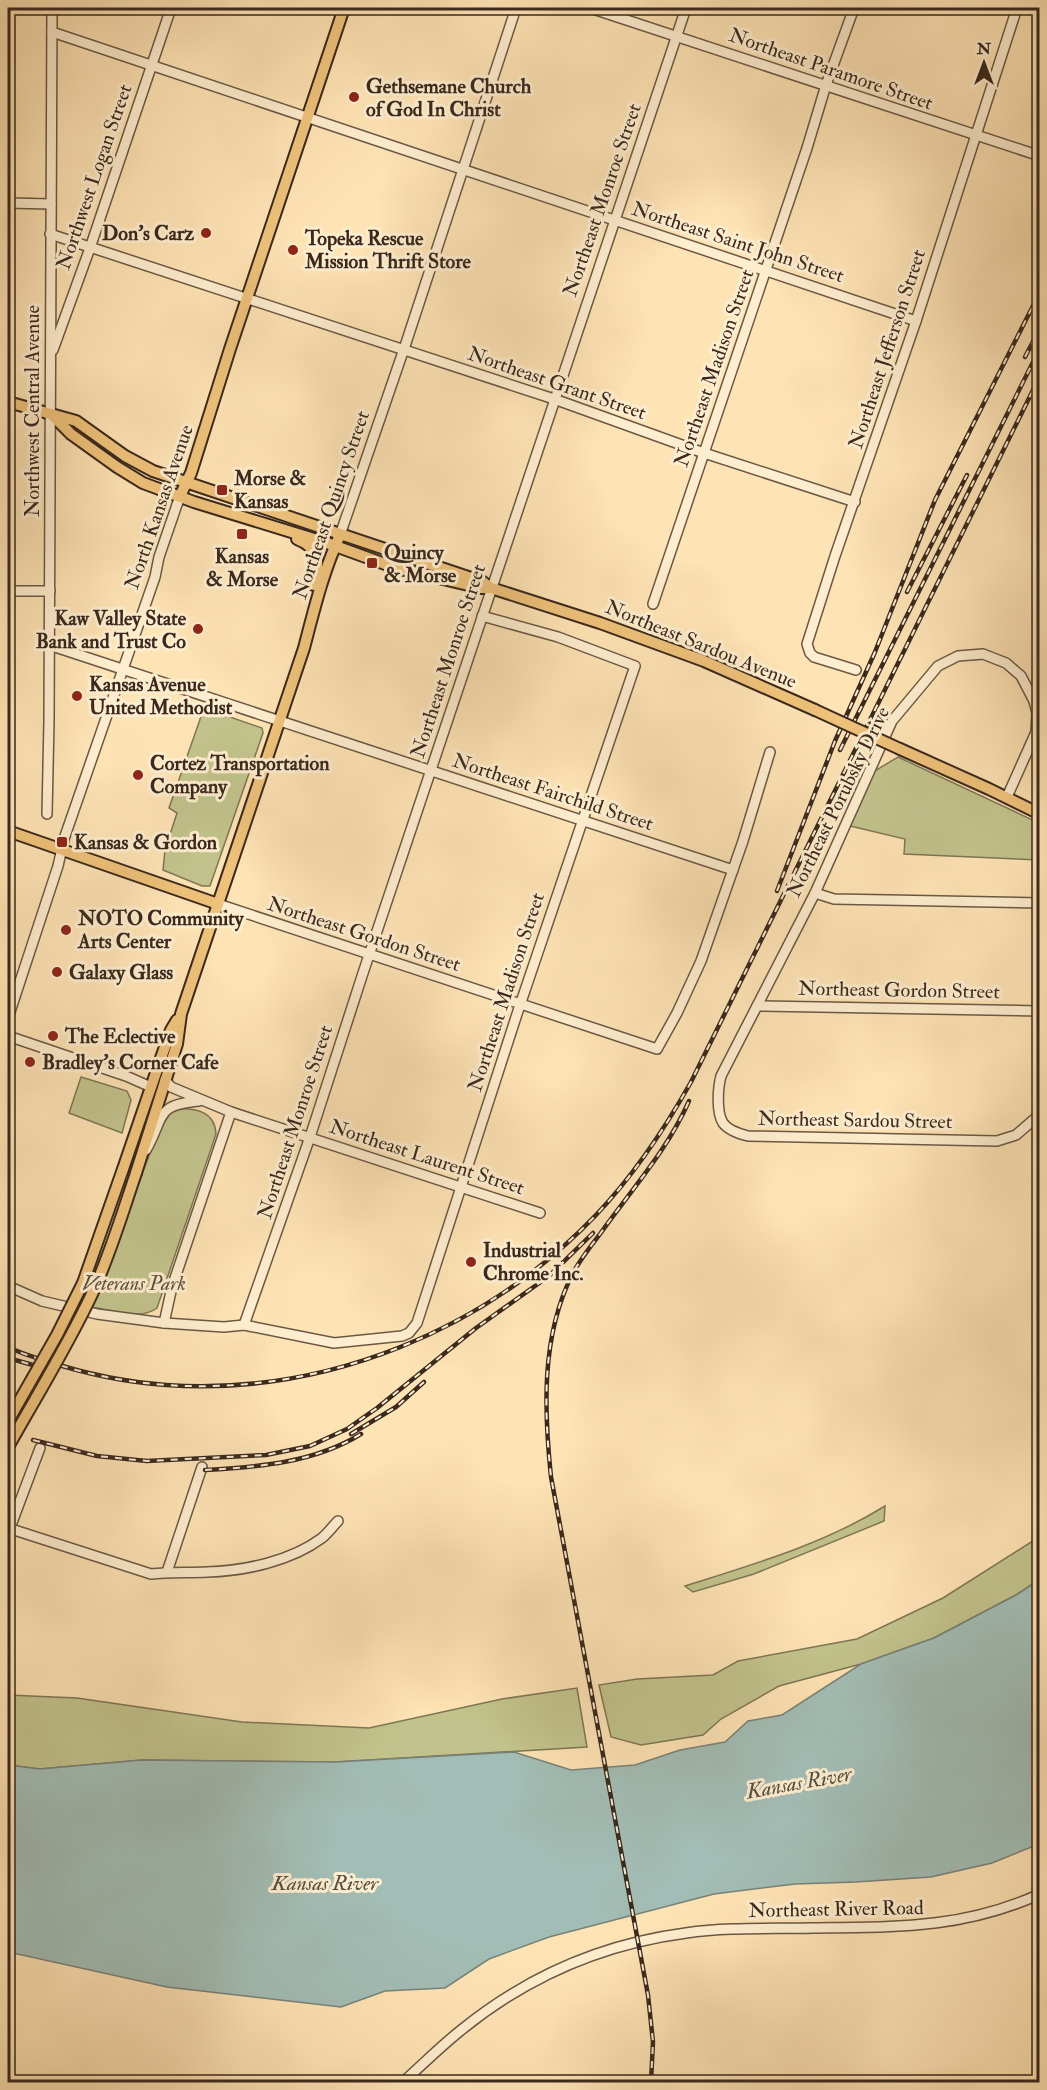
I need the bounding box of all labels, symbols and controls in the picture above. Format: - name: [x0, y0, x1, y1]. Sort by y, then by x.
- street label: Northeast Paramore Street: [726, 22, 937, 116]
- north arrow: [954, 33, 1014, 93]
- text: N: [976, 39, 992, 59]
- place label: Gethsemane Church of God In Christ: [366, 74, 532, 122]
- street label: Northwest Logan Street: [51, 81, 138, 273]
- marker: Gethsemane Church of God In Christ: [347, 90, 361, 104]
- street label: Northeast Monroe Street: [557, 100, 647, 300]
- street label: Northeast Saint John Street: [629, 196, 848, 288]
- place label: Don's Carz: [102, 221, 194, 246]
- marker: Don's Carz: [199, 226, 213, 240]
- place label: Topeka Rescue Mission Thrift Store: [304, 226, 472, 274]
- marker: Topeka Rescue Mission Thrift Store: [286, 243, 300, 257]
- street label: Northeast Jefferson Street: [843, 246, 931, 452]
- street label: Northeast Madison Street: [668, 265, 760, 470]
- street label: Northwest Central Avenue: [20, 305, 45, 517]
- street label: Northeast Grant Street: [464, 341, 650, 425]
- street label: Northeast Quincy Street: [287, 407, 375, 603]
- street label: North Kansas Avenue: [119, 421, 199, 593]
- place label: Morse & Kansas: [233, 466, 306, 514]
- marker: Morse & Kansas: [215, 483, 229, 497]
- marker: Kansas & Morse: [235, 527, 249, 541]
- place label: Quincy & Morse: [384, 540, 457, 588]
- place label: Kansas & Morse: [206, 544, 279, 592]
- marker: Quincy & Morse: [365, 556, 379, 570]
- street label: Northeast Monroe Street: [405, 560, 491, 761]
- street label: Northeast Sardou Avenue: [602, 594, 800, 694]
- place label: Kaw Valley State Bank and Trust Co: [36, 606, 187, 654]
- marker: Kaw Valley State Bank and Trust Co: [191, 622, 205, 636]
- place label: Kansas Avenue United Methodist: [89, 672, 233, 720]
- marker: Kansas Avenue United Methodist: [70, 689, 84, 703]
- street label: Northeast Porubsky Drive: [781, 703, 895, 901]
- street label: Northeast Fairchild Street: [449, 748, 657, 836]
- place label: Cortez Transportation Company: [150, 751, 330, 800]
- marker: Cortez Transportation Company: [131, 768, 145, 782]
- place label: Kansas & Gordon: [74, 830, 218, 855]
- marker: Kansas & Gordon: [55, 835, 69, 849]
- street label: Northeast Madison Street: [462, 889, 550, 1095]
- street label: Northeast Gordon Street: [264, 891, 464, 977]
- place label: NOTO Community Arts Center: [77, 906, 245, 954]
- marker: NOTO Community Arts Center: [59, 923, 73, 937]
- place label: Galaxy Glass: [69, 960, 173, 986]
- marker: Galaxy Glass: [50, 965, 64, 979]
- street label: Northeast Gordon Street: [798, 976, 1001, 1004]
- street label: Northeast Monroe Street: [252, 1021, 338, 1222]
- place label: The Eclective: [64, 1024, 176, 1049]
- marker: The Eclective: [46, 1029, 60, 1043]
- place label: Bradley's Corner Cafe: [42, 1050, 219, 1076]
- marker: Bradley's Corner Cafe: [23, 1055, 37, 1069]
- street label: Northeast Sardou Street: [758, 1106, 953, 1134]
- street label: Northeast Laurent Street: [326, 1114, 528, 1200]
- place label: Industrial Chrome Inc.: [483, 1238, 584, 1286]
- marker: Industrial Chrome Inc.: [464, 1255, 478, 1269]
- park label: Veterans Park: [82, 1271, 186, 1296]
- water label: Kansas River: [743, 1760, 855, 1806]
- water label: Kansas River: [271, 1870, 379, 1897]
- street label: Northeast River Road: [748, 1895, 924, 1923]

